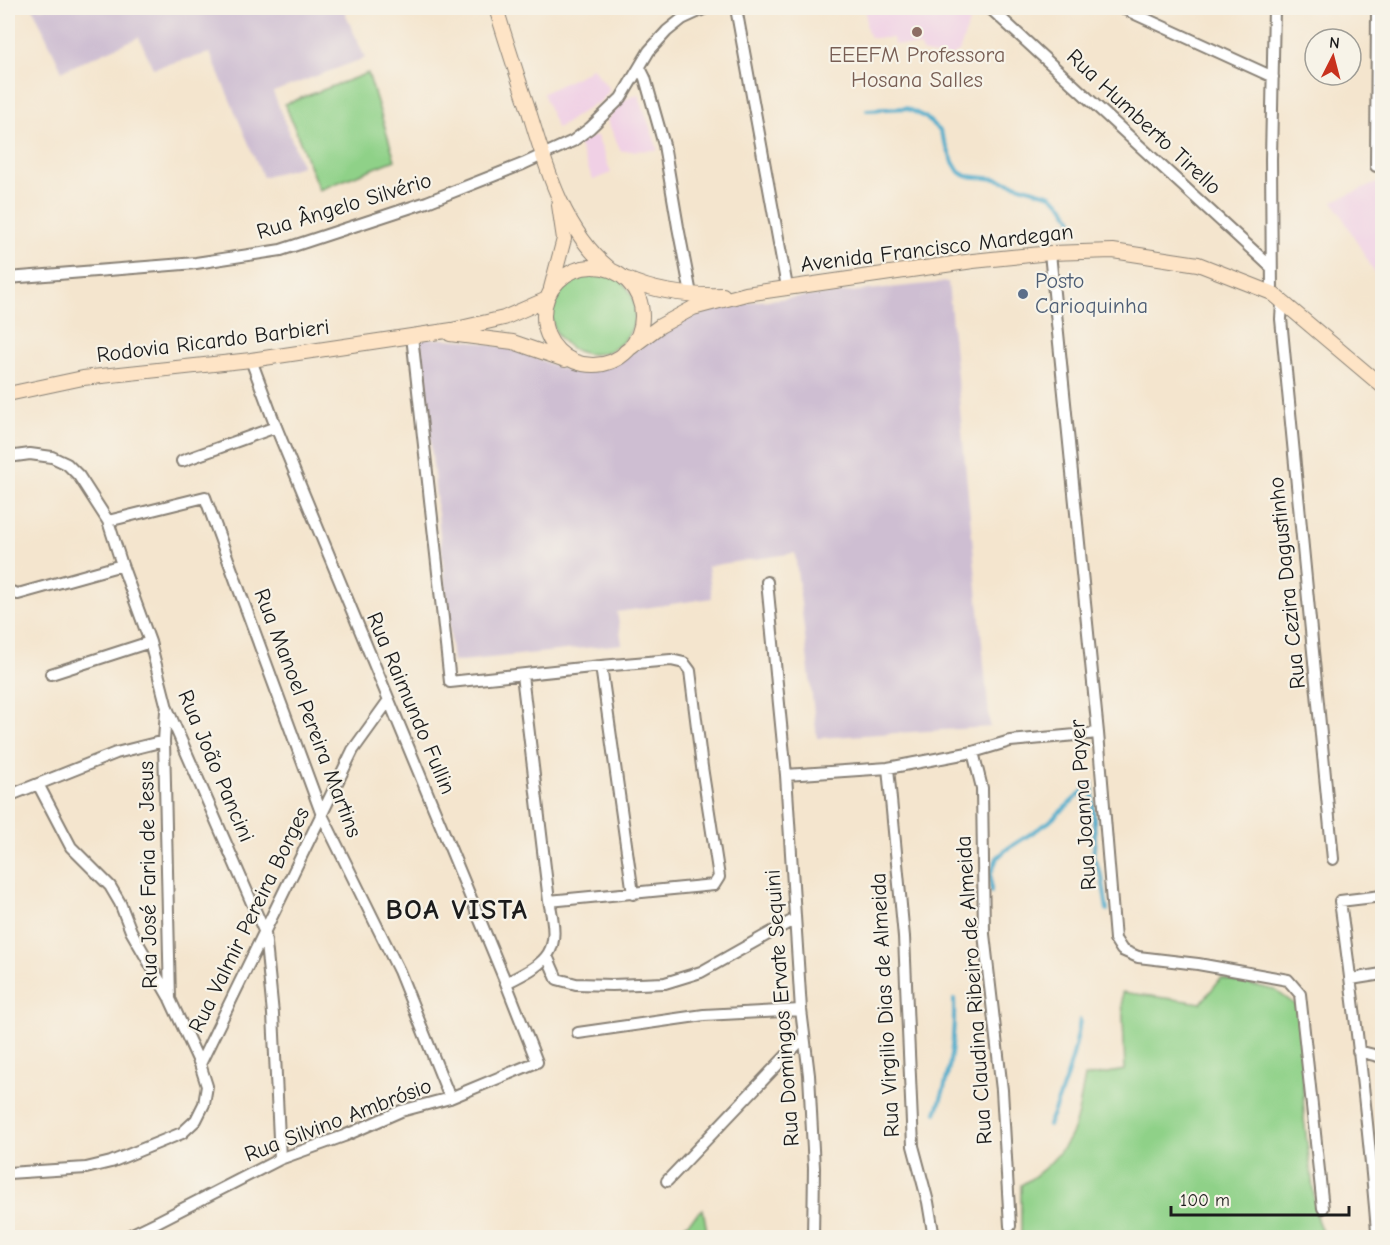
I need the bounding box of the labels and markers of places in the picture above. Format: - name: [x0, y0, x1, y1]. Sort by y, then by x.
- marker: EEEFM Professora Hosana Salles: [910, 25, 924, 39]
- place label: EEEFM Professora Hosana Salles: [829, 42, 1005, 93]
- place label: Posto Carioquinha: [1035, 268, 1148, 319]
- marker: Posto Carioquinha: [1016, 287, 1030, 301]

